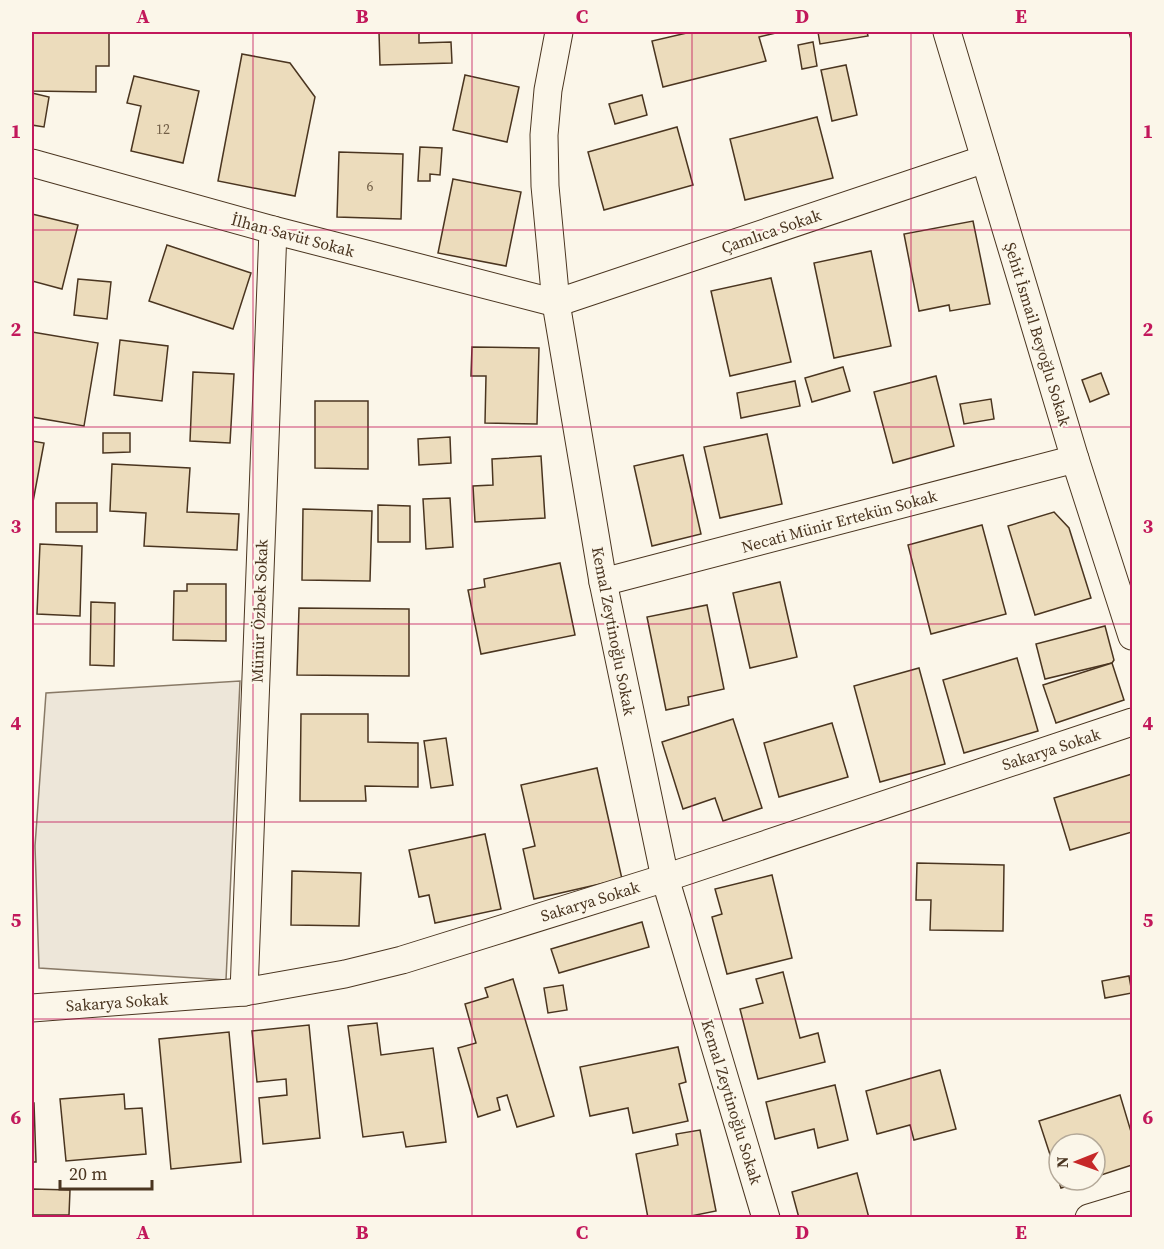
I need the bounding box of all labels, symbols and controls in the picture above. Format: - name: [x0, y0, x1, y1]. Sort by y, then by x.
- text: A: [136, 2, 150, 30]
- text: B: [355, 2, 369, 30]
- text: C: [576, 2, 588, 30]
- text: D: [795, 2, 809, 30]
- text: E: [1015, 2, 1027, 30]
- text: 1: [11, 117, 21, 145]
- text: 1: [1143, 117, 1153, 145]
- house number: 12: [156, 119, 170, 139]
- house number: 6: [367, 176, 374, 196]
- street label: Çamlıca Sokak: [718, 204, 824, 258]
- street label: İlhan Savüt Sokak: [229, 208, 357, 262]
- street label: Şehit İsmail Beyoğlu Sokak: [1000, 240, 1076, 429]
- text: 2: [11, 315, 22, 343]
- text: 2: [1143, 315, 1154, 343]
- street label: Necati Münir Ertekün Sokak: [739, 484, 939, 558]
- text: 3: [11, 512, 22, 540]
- text: 3: [1143, 512, 1154, 540]
- street label: Münür Özbek Sokak: [245, 539, 273, 683]
- street label: Kemal Zeytinoğlu Sokak: [587, 545, 641, 717]
- text: 4: [11, 709, 22, 737]
- text: 4: [1143, 709, 1154, 737]
- street label: Sakarya Sokak: [999, 723, 1103, 775]
- street label: Sakarya Sokak: [538, 875, 642, 926]
- text: 5: [11, 906, 22, 934]
- text: 5: [1143, 906, 1154, 934]
- street label: Sakarya Sokak: [65, 987, 169, 1017]
- street label: Kemal Zeytinoğlu Sokak: [696, 1017, 768, 1187]
- text: 6: [11, 1103, 22, 1131]
- text: 6: [1143, 1103, 1154, 1131]
- north arrow: [1047, 1132, 1107, 1192]
- scale bar: [60, 1153, 152, 1191]
- text: N: [1051, 1156, 1073, 1168]
- text: 20 m: [69, 1161, 107, 1186]
- text: A: [136, 1218, 150, 1246]
- text: B: [355, 1218, 369, 1246]
- text: C: [576, 1218, 588, 1246]
- text: D: [795, 1218, 809, 1246]
- text: E: [1015, 1218, 1027, 1246]

